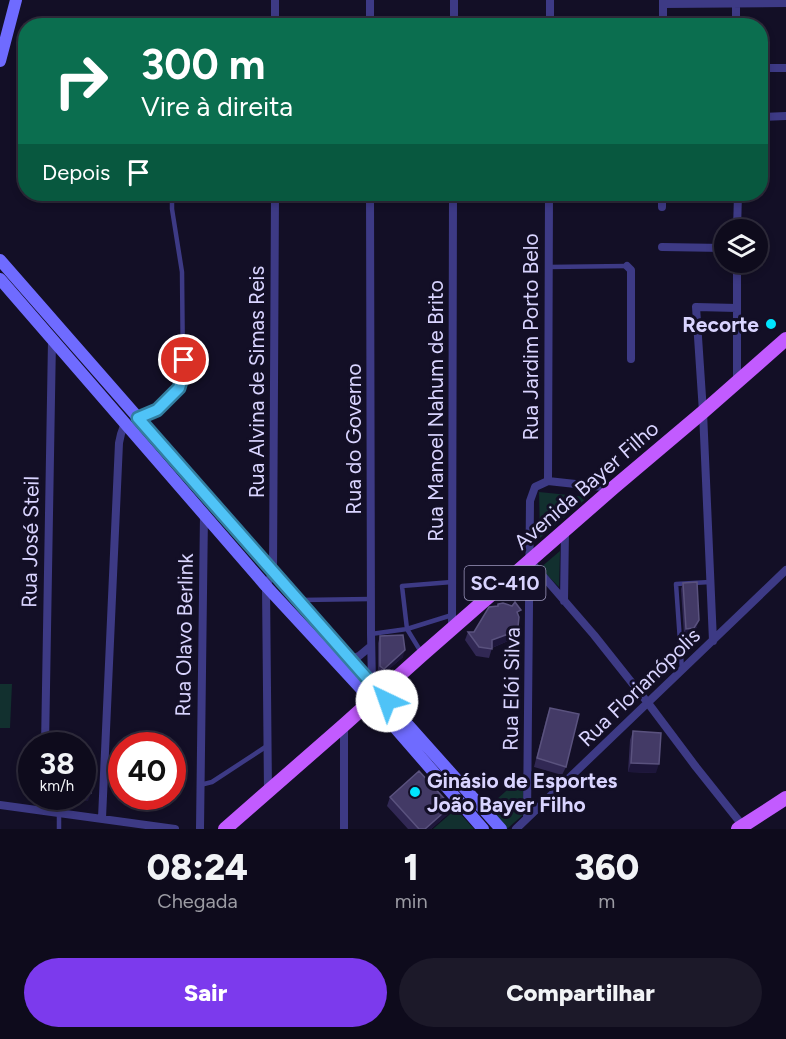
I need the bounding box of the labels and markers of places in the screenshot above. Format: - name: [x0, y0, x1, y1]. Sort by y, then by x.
- place label: Recorte: [682, 312, 759, 337]
- marker: Recorte: [764, 317, 778, 331]
- pin: [158, 334, 209, 385]
- place label: Ginásio de Esportes João Bayer Filho: [427, 768, 618, 817]
- marker: Ginásio de Esportes João Bayer Filho: [408, 785, 422, 799]

